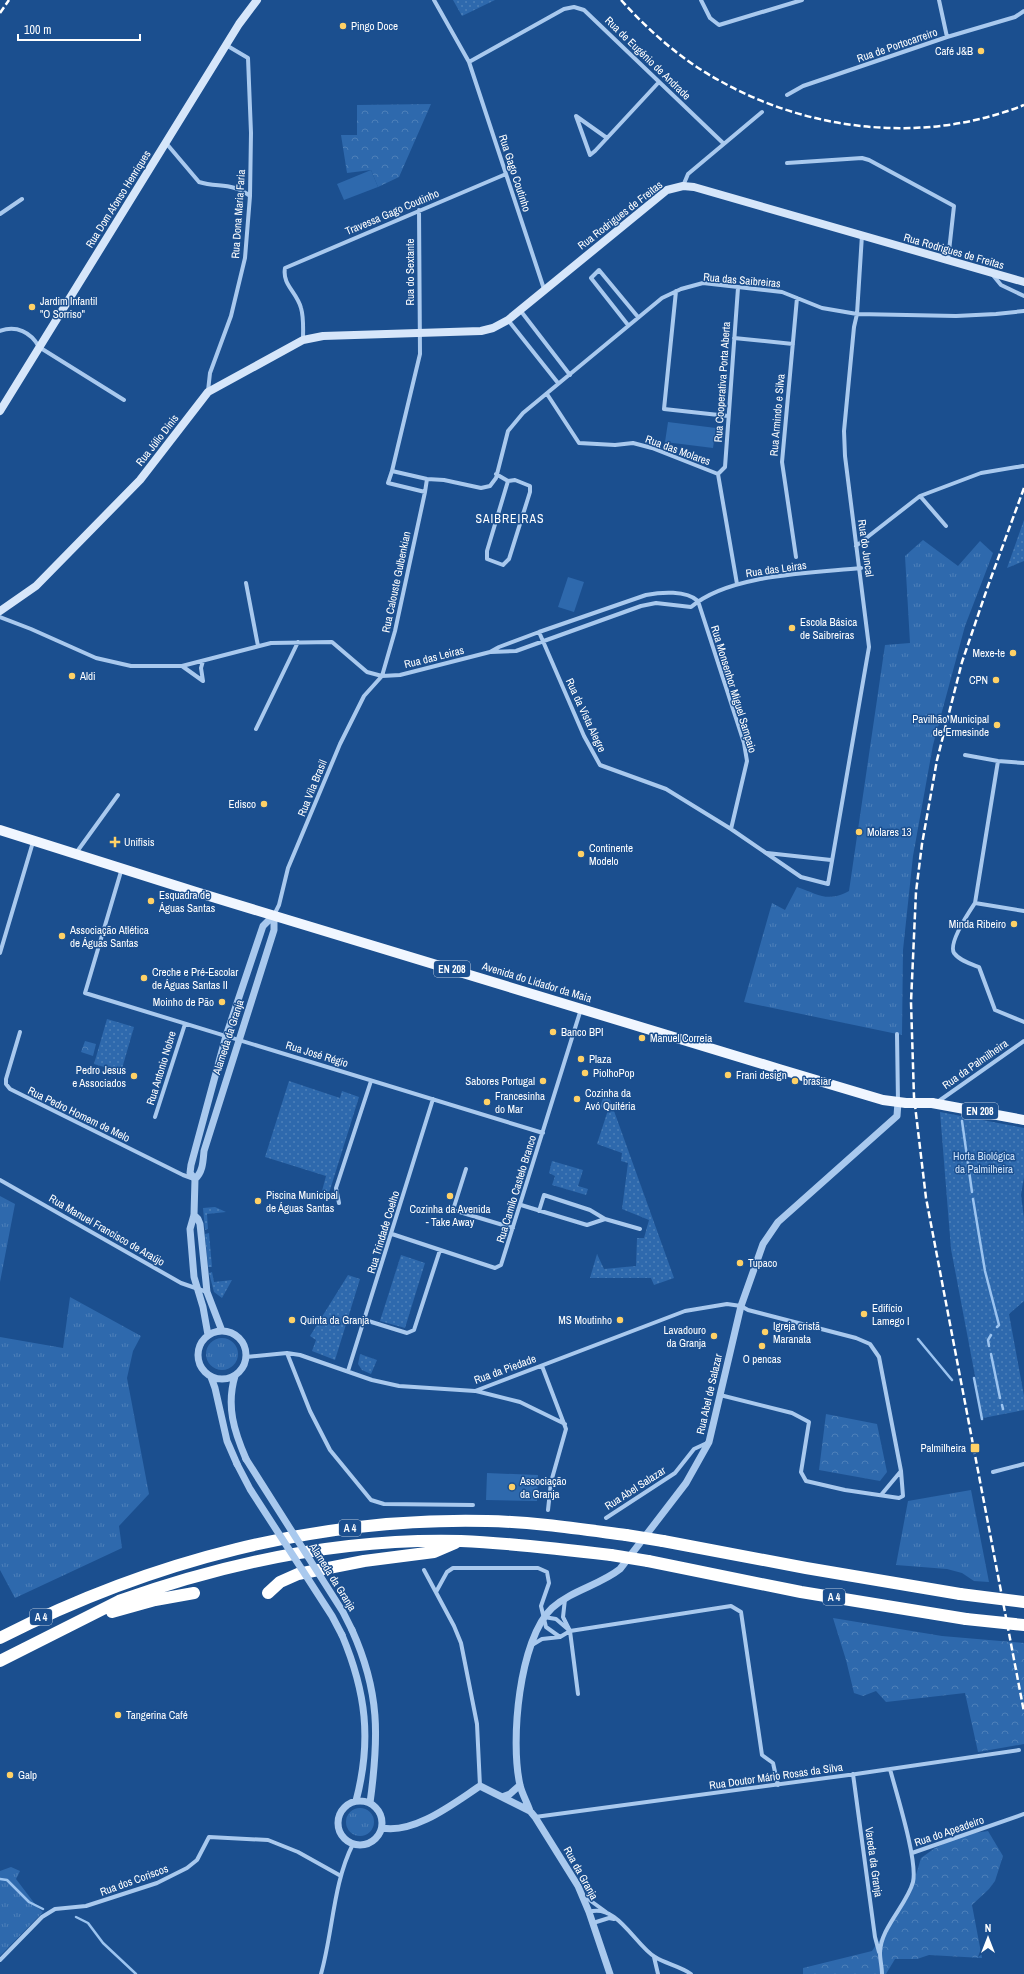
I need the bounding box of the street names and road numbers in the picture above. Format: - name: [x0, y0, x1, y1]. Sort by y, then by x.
- street label: Rua de Eugénio de Andrade: [602, 13, 694, 103]
- street label: Rua de Portocarreiro: [855, 25, 939, 65]
- street label: Rua Gago Coutinho: [496, 133, 534, 213]
- street label: Rua Dom Afonso Henriques: [82, 147, 154, 250]
- street label: Rua Dona Maria Faria: [228, 169, 248, 259]
- street label: Rua Rodrigues de Freitas: [575, 177, 666, 252]
- street label: Travessa Gago Coutinho: [343, 186, 441, 238]
- street label: Rua Rodrigues de Freitas: [902, 230, 1006, 272]
- street label: Rua do Sextante: [403, 238, 417, 306]
- street label: Rua das Saibreiras: [703, 270, 782, 290]
- street label: Rua Cooperativa Porta Aberta: [711, 321, 733, 443]
- street label: Rua Armindo e Silva: [766, 373, 788, 457]
- street label: Rua Júlio Dinis: [132, 411, 182, 469]
- street label: Rua das Molares: [644, 432, 713, 468]
- street label: Rua do Juncal: [855, 518, 877, 578]
- street label: Rua Calouste Gulbenkian: [378, 530, 414, 634]
- street label: Rua das Leiras: [745, 558, 808, 580]
- street label: Rua Monsenhor Miguel Sampaio: [708, 624, 760, 754]
- street label: Rua das Leiras: [403, 643, 466, 671]
- street label: Rua da Vista Alegre: [563, 676, 609, 754]
- street label: Rua Vila Brasil: [294, 758, 330, 818]
- street label: Avenida do Lidador da Maia: [480, 958, 593, 1005]
- road number: EN 208: [434, 961, 470, 977]
- street label: Alameda da Granja: [209, 998, 247, 1077]
- street label: Rua Antonio Nobre: [143, 1029, 179, 1107]
- street label: Rua da Palmilheira: [939, 1036, 1011, 1092]
- street label: Rua José Régio: [284, 1038, 350, 1070]
- street label: Rua Pedro Homem de Melo: [26, 1083, 132, 1145]
- road number: EN 208: [962, 1103, 998, 1119]
- street label: Rua Camilo Castelo Branco: [493, 1133, 539, 1245]
- street label: Rua Trindade Coelho: [364, 1189, 402, 1275]
- street label: Rua Manuel Francisco de Araújo: [47, 1191, 167, 1269]
- street label: Rua da Piedade: [472, 1351, 538, 1387]
- street label: Rua Abel de Salazar: [693, 1352, 725, 1436]
- street label: Rua Abel Salazar: [602, 1463, 668, 1513]
- road number: A 4: [339, 1520, 361, 1536]
- street label: Alameda da Granja: [306, 1539, 360, 1614]
- road number: A 4: [823, 1589, 845, 1605]
- road number: A 4: [30, 1609, 52, 1625]
- street label: Rua Doutor Mário Rosas da Silva: [708, 1760, 844, 1792]
- street label: Rua do Apeadeiro: [912, 1813, 986, 1849]
- street label: Vareda da Granja: [862, 1826, 886, 1898]
- street label: Rua da Granja: [561, 1844, 601, 1902]
- street label: Rua dos Coriscos: [98, 1861, 171, 1899]

